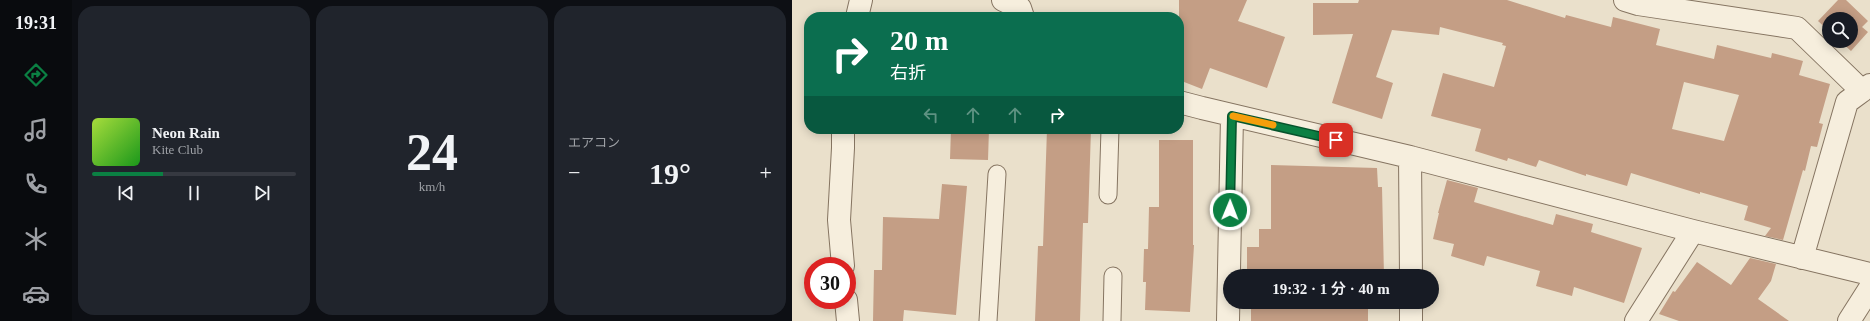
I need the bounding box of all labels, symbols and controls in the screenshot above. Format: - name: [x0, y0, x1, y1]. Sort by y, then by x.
- map controls: [1822, 12, 1858, 48]
- button: search: [1822, 12, 1858, 48]
- text: 19:31: [15, 13, 57, 33]
- text: 20 m: [890, 25, 948, 56]
- icon: right: [824, 28, 876, 80]
- icon: directions: [22, 61, 50, 89]
- text: 右折: [890, 63, 926, 83]
- icon: left: [920, 104, 942, 126]
- icon: ahead: [962, 104, 984, 126]
- icon: ahead: [1004, 104, 1026, 126]
- icon: right: [1046, 104, 1068, 126]
- icon: music: [22, 116, 50, 144]
- pin: [1319, 123, 1353, 157]
- text: 24: [406, 124, 458, 181]
- text: Neon Rain: [152, 125, 220, 141]
- icon: arrive: [1325, 129, 1347, 151]
- text: エアコン: [568, 135, 620, 150]
- text: Kite Club: [152, 142, 203, 157]
- text: 19°: [649, 157, 691, 190]
- text: −: [568, 160, 580, 185]
- text: +: [760, 160, 772, 185]
- icon: phone: [22, 170, 50, 198]
- text: km/h: [419, 179, 445, 194]
- icon: previous: [115, 182, 137, 204]
- icon: pause: [183, 182, 205, 204]
- icon: next: [251, 182, 273, 204]
- position arrow: [1209, 189, 1251, 231]
- icon: climate: [22, 225, 50, 253]
- speed limit sign: 30: [804, 257, 856, 309]
- icon: car: [22, 280, 50, 308]
- text: 19:32 · 1 分 · 40 m: [1272, 281, 1390, 297]

